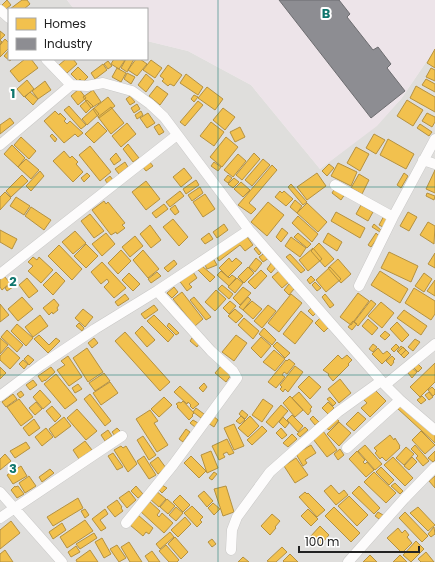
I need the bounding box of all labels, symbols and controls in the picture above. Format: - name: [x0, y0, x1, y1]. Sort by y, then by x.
- text: B: [322, 4, 331, 23]
- legend: [8, 8, 148, 60]
- text: Homes: [44, 15, 86, 32]
- text: Industry: [44, 35, 93, 52]
- text: 1: [11, 84, 15, 103]
- text: 2: [9, 272, 17, 291]
- text: 3: [9, 459, 17, 478]
- scale bar: [299, 528, 419, 554]
- text: 100 m: [305, 533, 339, 550]

